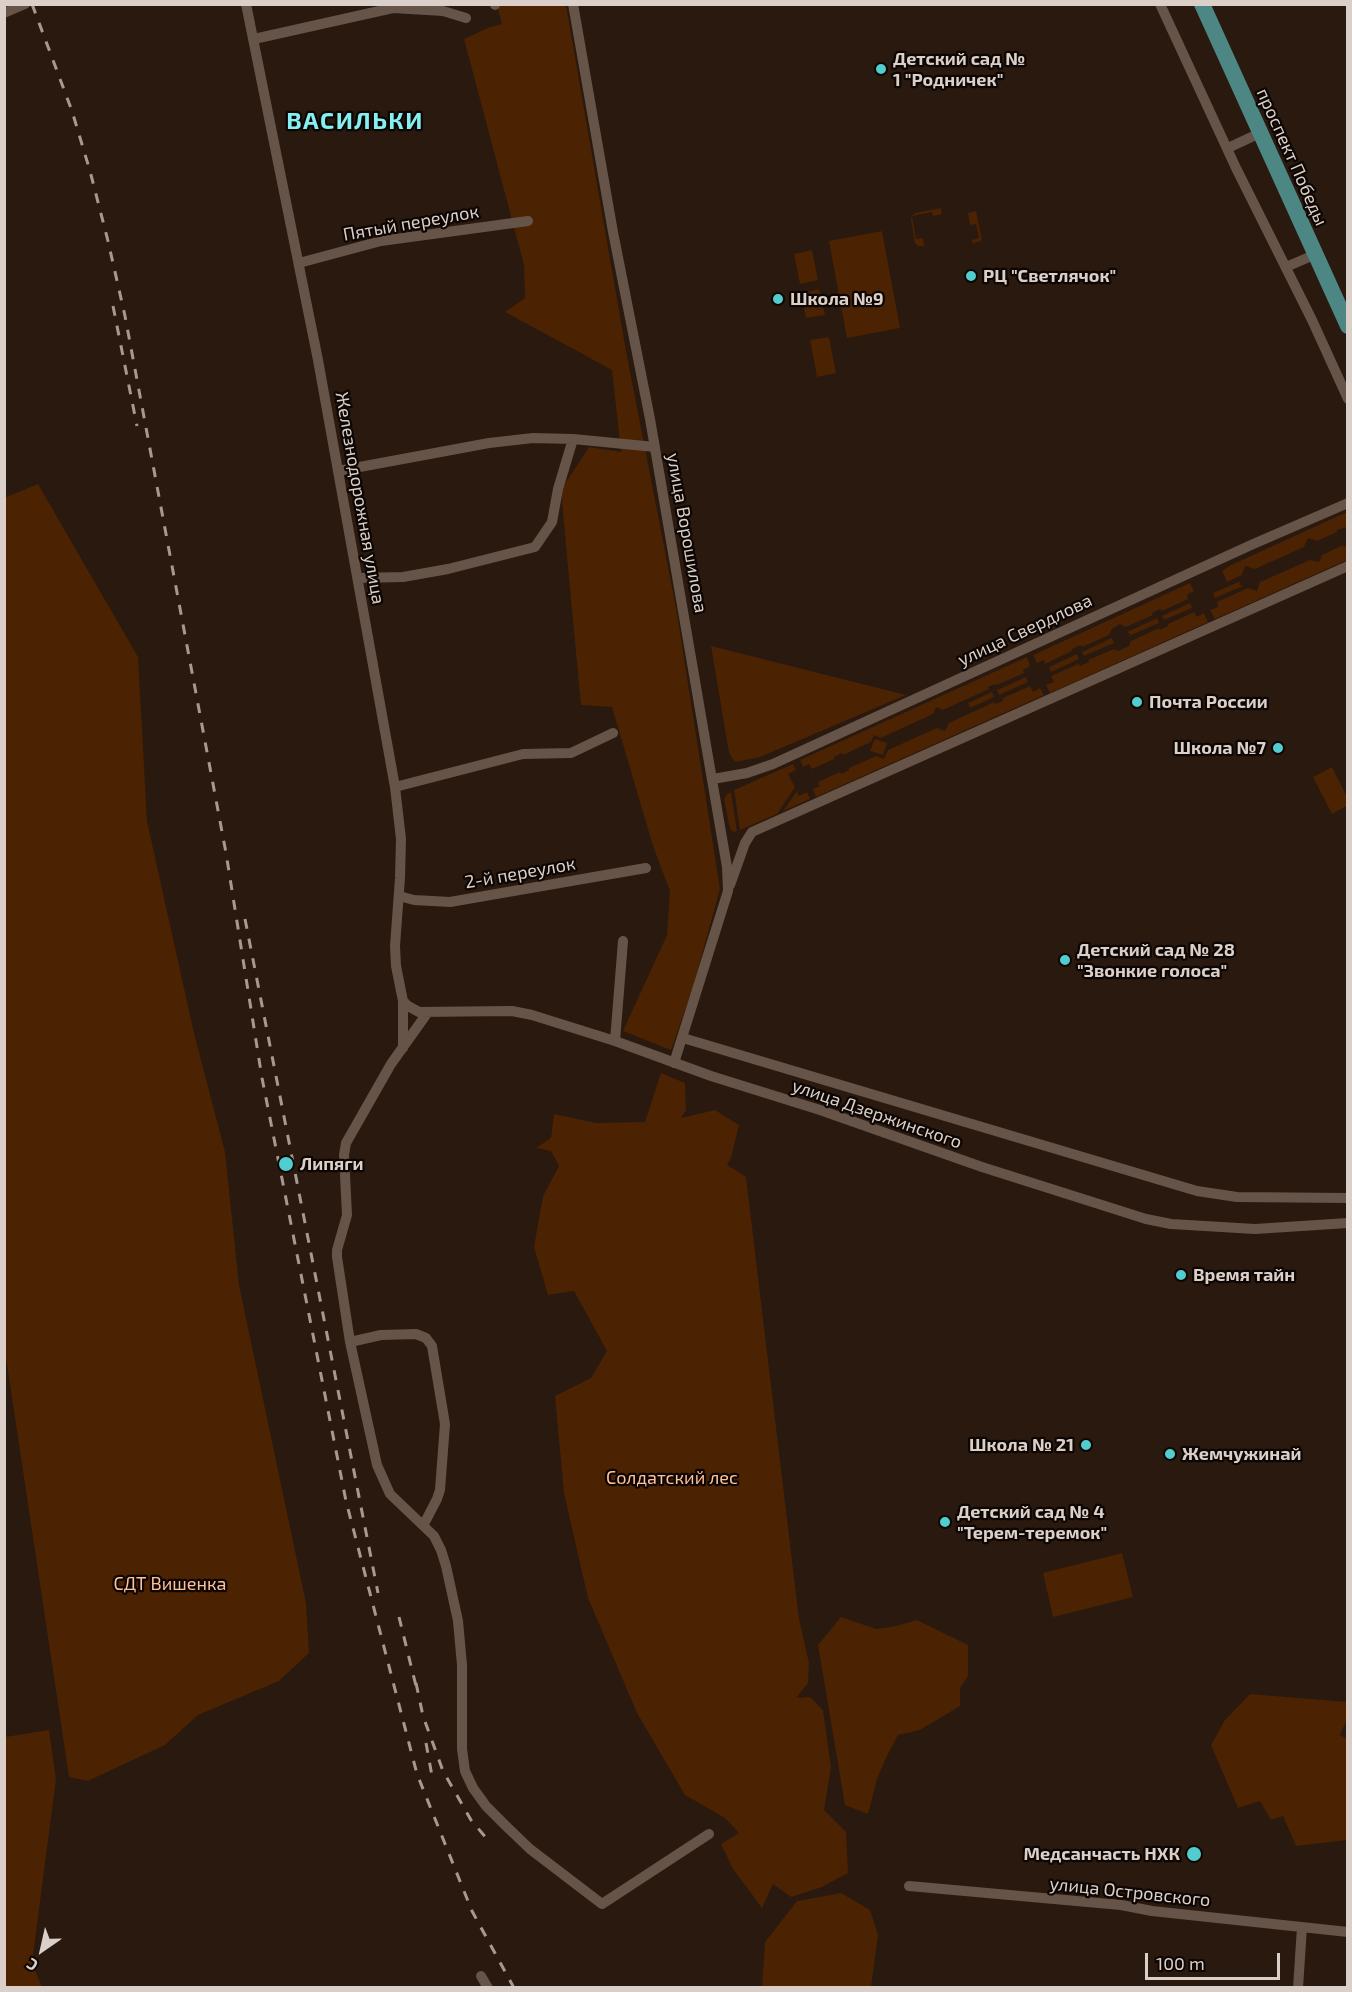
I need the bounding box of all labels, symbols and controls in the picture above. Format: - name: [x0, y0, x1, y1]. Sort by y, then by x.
- place label: Детский сад № 1 "Родничек": [893, 48, 1025, 90]
- marker: Детский сад № 1 "Родничек": [874, 62, 888, 76]
- street label: проспект Победы: [1252, 85, 1332, 229]
- district label: ВАСИЛЬКИ: [286, 107, 424, 135]
- street label: Пятый переулок: [341, 200, 481, 246]
- place label: РЦ "Светлячок": [983, 265, 1116, 287]
- marker: РЦ "Светлячок": [964, 269, 978, 283]
- place label: Школа №9: [790, 288, 884, 310]
- marker: Школа №9: [771, 292, 785, 306]
- street label: Железнодорожная улица: [331, 390, 389, 606]
- street label: улица Ворошилова: [662, 451, 712, 615]
- street label: улица Свердлова: [954, 589, 1096, 671]
- place label: Почта России: [1149, 691, 1268, 713]
- marker: Почта России: [1130, 695, 1144, 709]
- place label: Школа №7: [1174, 737, 1266, 759]
- marker: Школа №7: [1271, 741, 1285, 755]
- street label: 2-й переулок: [463, 853, 577, 893]
- place label: Детский сад № 28 "Звонкие голоса": [1077, 939, 1235, 982]
- marker: Детский сад № 28 "Звонкие голоса": [1058, 953, 1072, 967]
- street label: улица Дзержинского: [789, 1075, 965, 1153]
- place label: Липяги: [300, 1153, 364, 1175]
- marker: Липяги: [277, 1155, 295, 1173]
- place label: Время тайн: [1193, 1264, 1295, 1286]
- marker: Время тайн: [1174, 1268, 1188, 1282]
- place label: Школа № 21: [969, 1434, 1074, 1456]
- marker: Школа № 21: [1079, 1438, 1093, 1452]
- place label: Жемчужинай: [1182, 1443, 1301, 1465]
- marker: Жемчужинай: [1163, 1447, 1177, 1461]
- park label: Солдатский лес: [606, 1467, 738, 1489]
- place label: Детский сад № 4 "Терем-теремок": [957, 1501, 1107, 1544]
- marker: Детский сад № 4 "Терем-теремок": [938, 1515, 952, 1529]
- park label: СДТ Вишенка: [113, 1573, 227, 1595]
- place label: Медсанчасть НХК: [1023, 1843, 1180, 1865]
- marker: Медсанчасть НХК: [1185, 1845, 1203, 1863]
- street label: улица Островского: [1048, 1873, 1212, 1911]
- north arrow: [12, 1920, 72, 1980]
- scale bar: [1148, 1941, 1283, 1979]
- text: 100 m: [1156, 1952, 1205, 1974]
- text: С: [22, 1955, 41, 1976]

